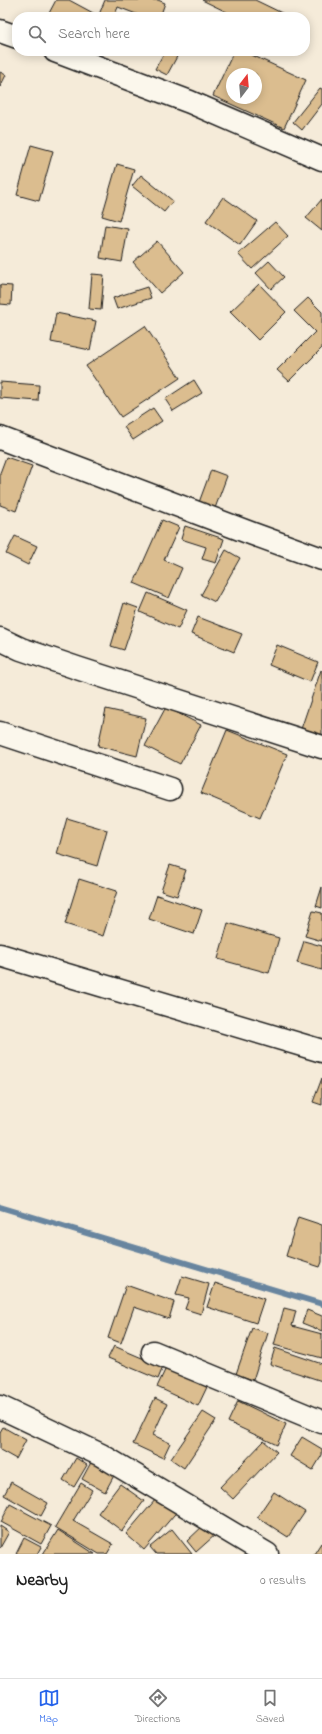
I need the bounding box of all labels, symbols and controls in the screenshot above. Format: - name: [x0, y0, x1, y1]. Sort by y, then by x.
- search box: [12, 12, 310, 56]
- icon: search: [26, 23, 48, 45]
- text: Search here: [58, 23, 130, 45]
- north arrow: [226, 68, 262, 104]
- text: Nearby: [16, 1568, 68, 1593]
- text: 0 results: [260, 1571, 306, 1590]
- tab: Map: [38, 1687, 60, 1727]
- tab: Directions: [135, 1687, 180, 1727]
- tab: Saved: [256, 1687, 284, 1727]

